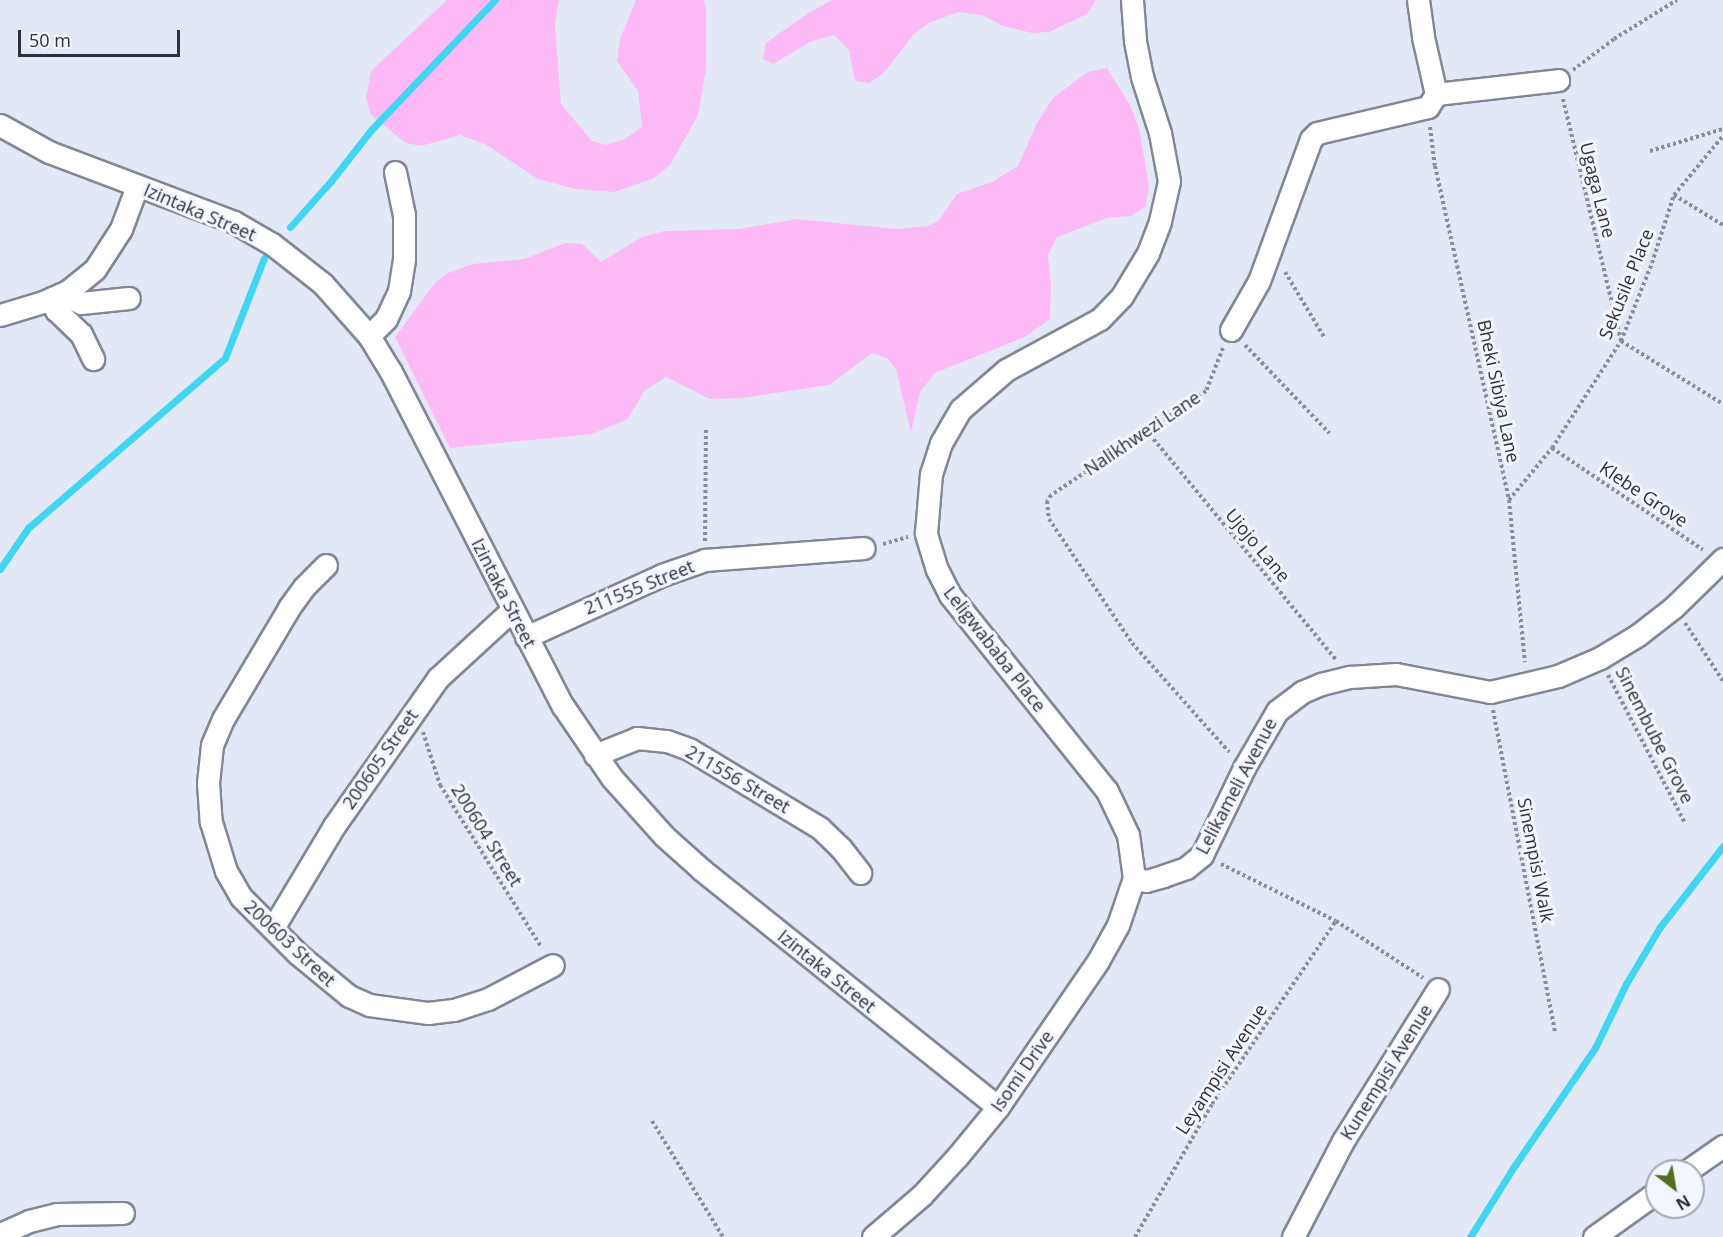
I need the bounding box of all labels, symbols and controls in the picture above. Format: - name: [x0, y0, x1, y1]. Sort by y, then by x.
- scale bar: [21, 18, 183, 56]
- text: 50 m: [29, 28, 71, 52]
- street label: Ugaga Lane: [1576, 140, 1620, 240]
- street label: Izintaka Street: [141, 179, 259, 245]
- street label: Sekusile Place: [1594, 226, 1658, 342]
- street label: Bheki Sibiya Lane: [1473, 318, 1525, 464]
- street label: Nalikhwezi Lane: [1080, 386, 1204, 480]
- street label: Klebe Grove: [1596, 457, 1692, 531]
- street label: Ujojo Lane: [1221, 504, 1295, 586]
- street label: Izintaka Street: [467, 535, 541, 651]
- street label: 211555 Street: [581, 555, 697, 619]
- street label: Leligwababa Place: [939, 582, 1051, 716]
- street label: Sinembube Grove: [1611, 663, 1699, 807]
- street label: 200605 Street: [338, 705, 422, 813]
- street label: Lelikameli Avenue: [1191, 714, 1281, 858]
- street label: 211556 Street: [682, 740, 794, 818]
- street label: 200604 Street: [447, 780, 527, 890]
- street label: Sinempisi Walk: [1513, 796, 1559, 924]
- street label: 200603 Street: [240, 895, 340, 991]
- street label: Izintaka Street: [774, 925, 880, 1017]
- street label: Leyampisi Avenue: [1171, 1000, 1271, 1138]
- street label: Kunempisi Avenue: [1336, 1000, 1436, 1144]
- street label: Isomi Drive: [986, 1026, 1058, 1116]
- north arrow: [1645, 1159, 1705, 1219]
- text: N: [1672, 1190, 1694, 1215]

